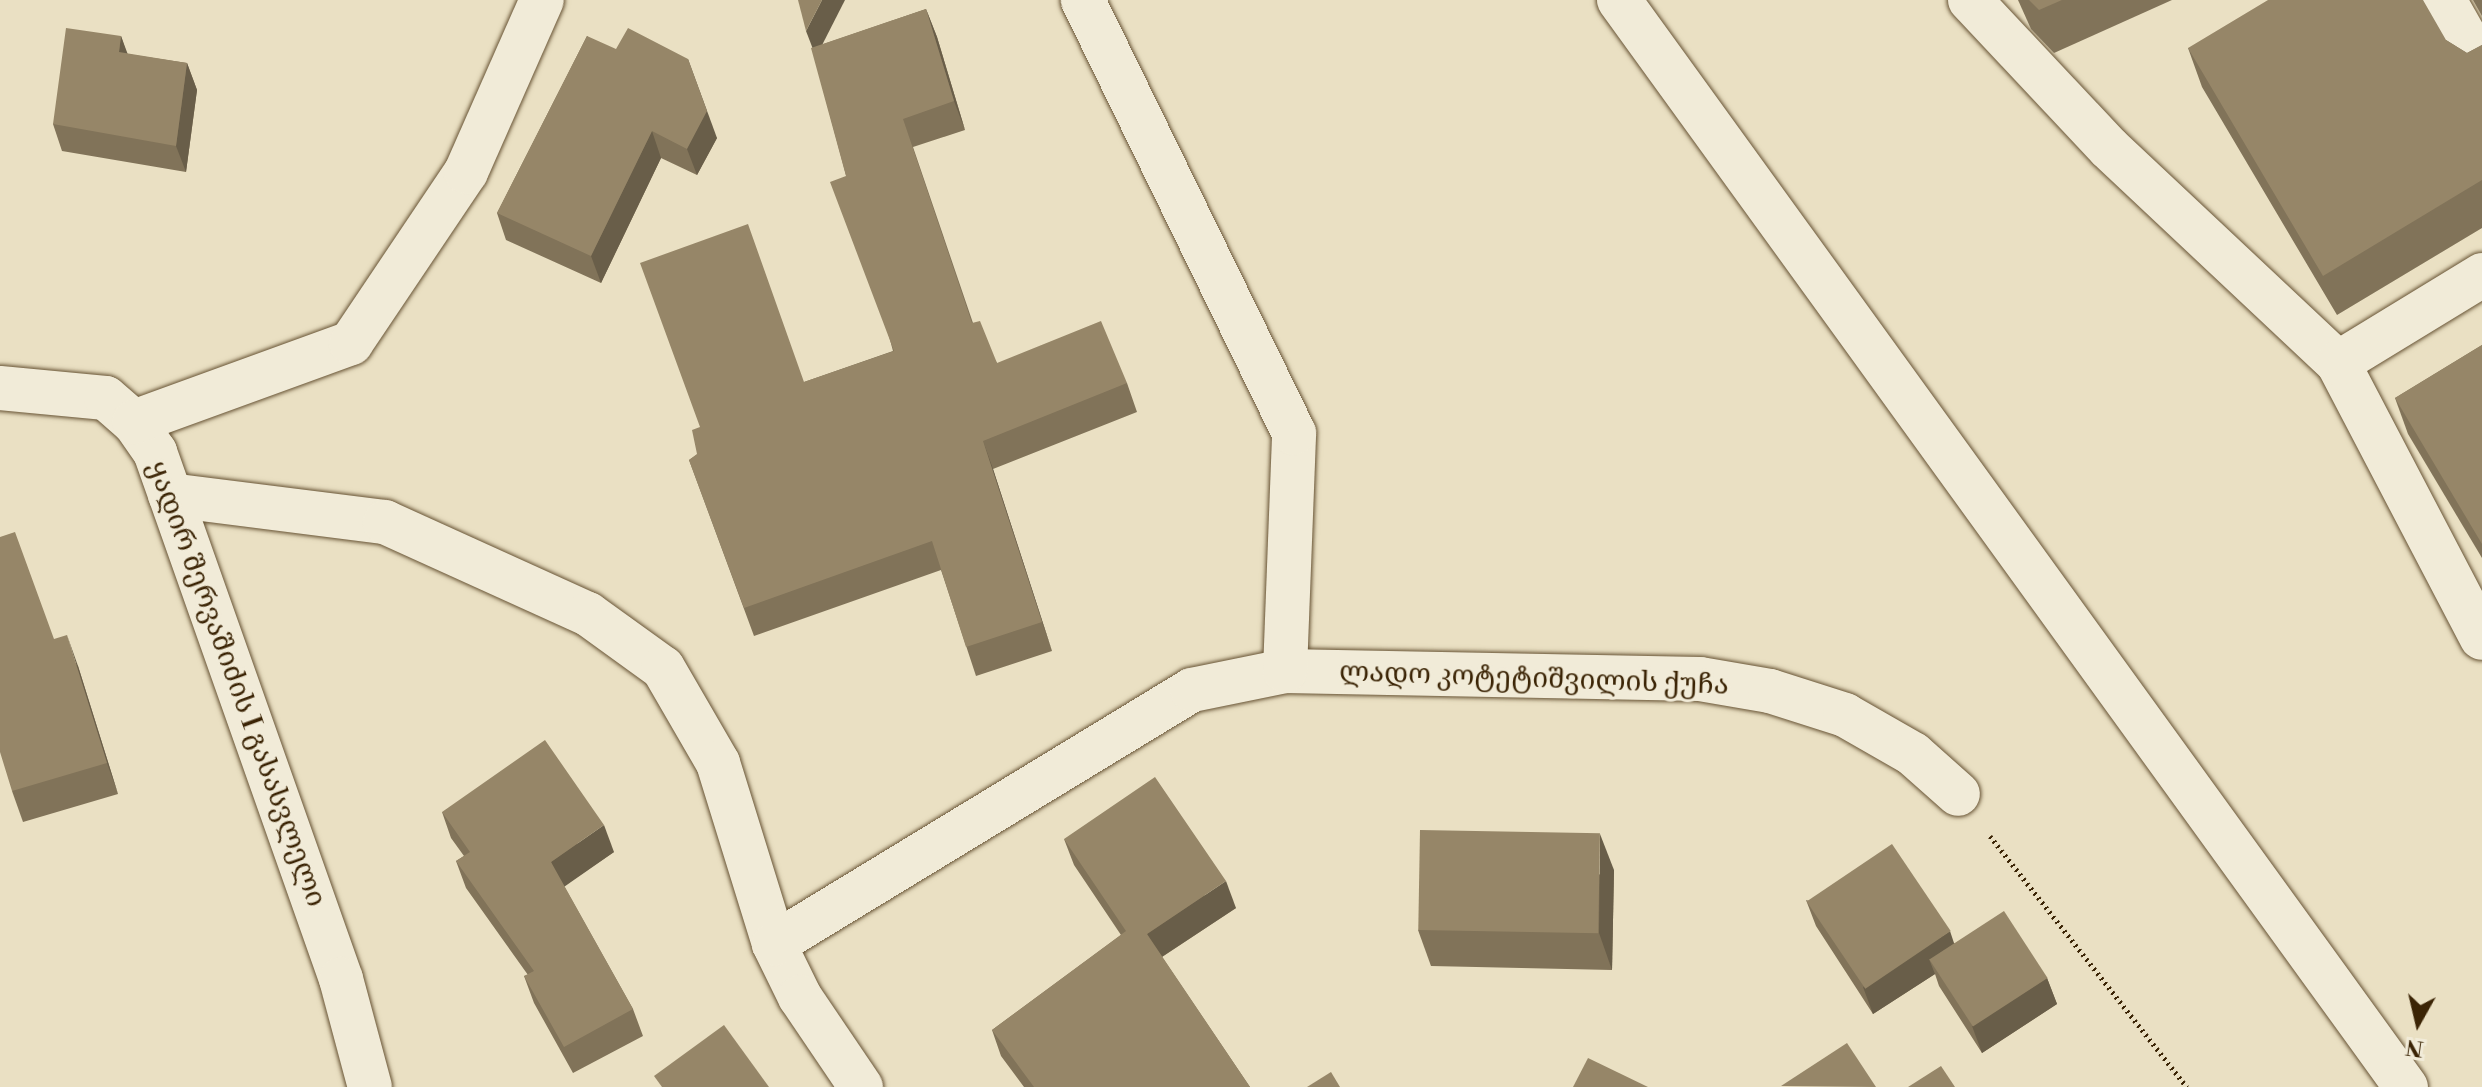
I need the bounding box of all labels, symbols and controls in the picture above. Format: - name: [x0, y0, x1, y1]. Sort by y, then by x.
- street label: ყადირ შერვაშიძის I გასასვლელი: [139, 456, 333, 912]
- street label: ლადო კოტეტიშვილის ქუჩა: [1339, 655, 1729, 703]
- north arrow: [2378, 983, 2458, 1063]
- text: N: [2404, 1033, 2425, 1062]

